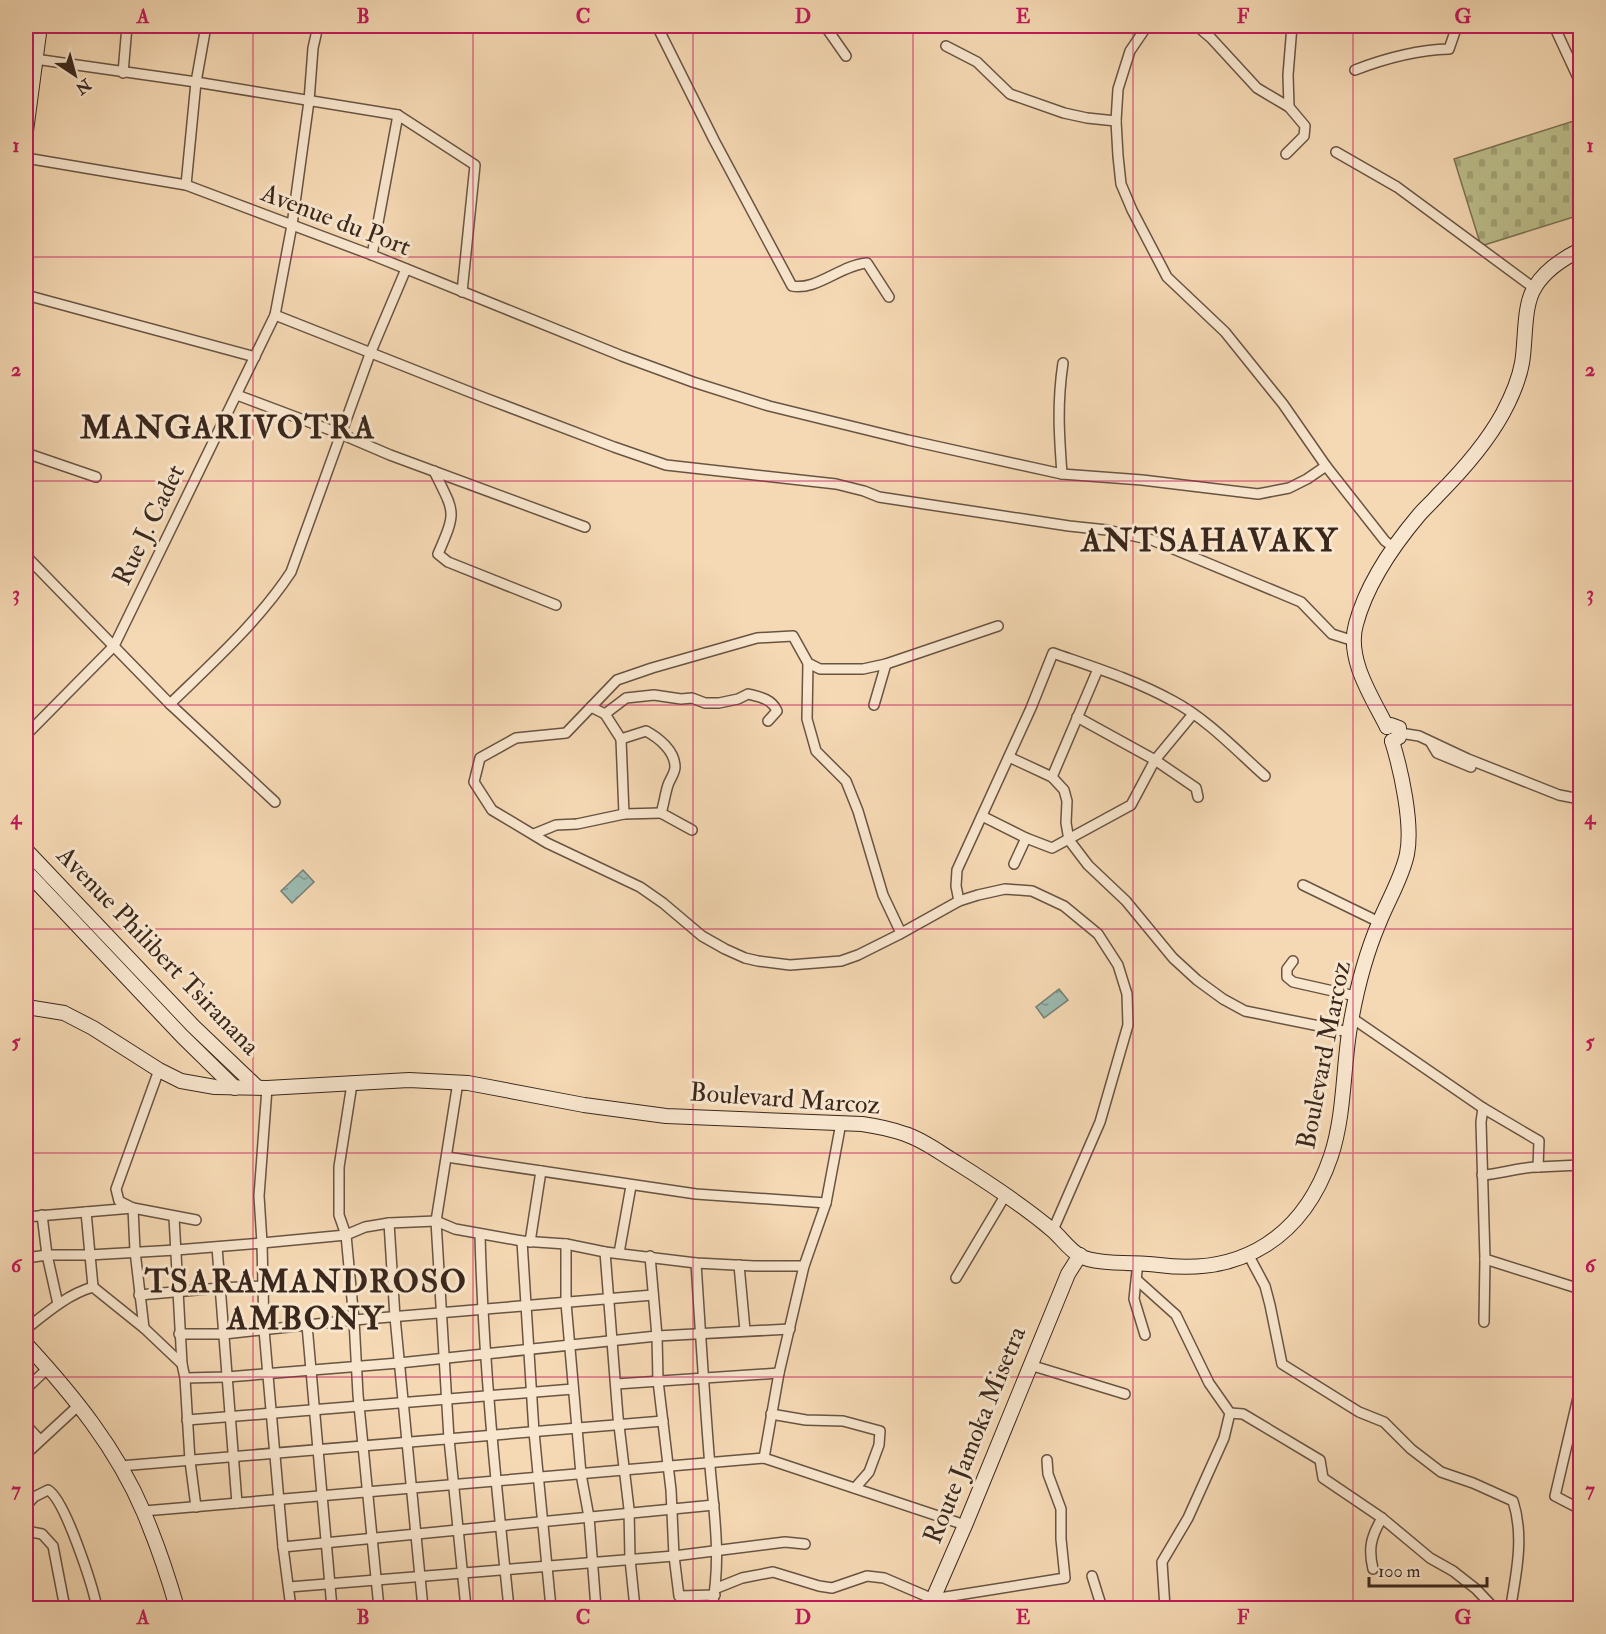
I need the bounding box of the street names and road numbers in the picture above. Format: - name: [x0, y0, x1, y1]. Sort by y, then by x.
- street label: Avenue du Port: [256, 176, 415, 263]
- street label: Rue J. Cadet: [106, 459, 192, 591]
- street label: Avenue Philibert Tsiranana: [49, 839, 266, 1062]
- street label: Boulevard Marcoz: [1290, 958, 1358, 1152]
- street label: Boulevard Marcoz: [689, 1076, 882, 1122]
- street label: Route Jamoka Misetra: [917, 1322, 1033, 1548]

